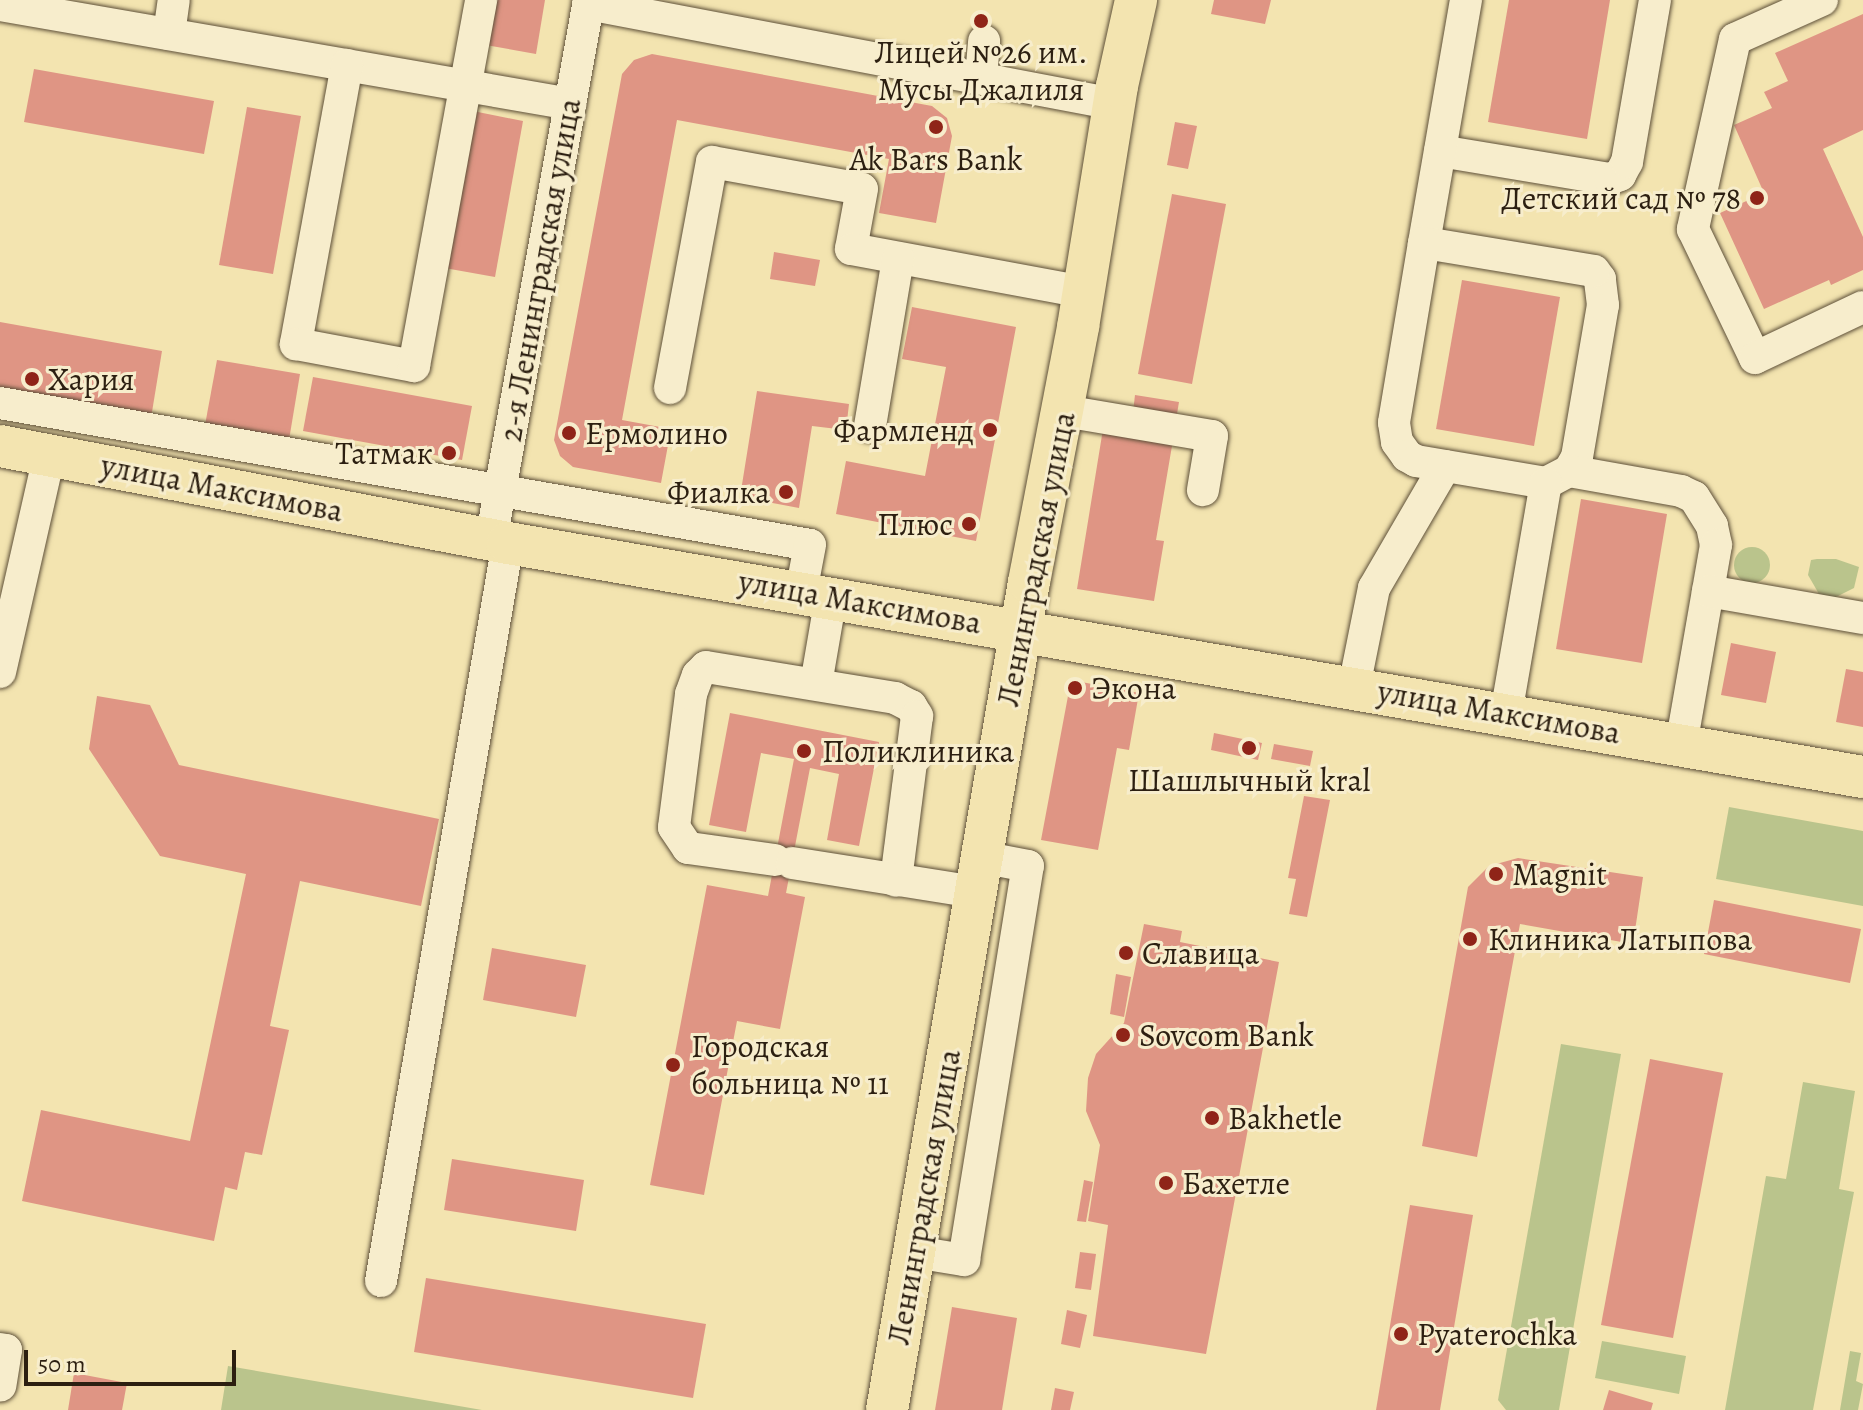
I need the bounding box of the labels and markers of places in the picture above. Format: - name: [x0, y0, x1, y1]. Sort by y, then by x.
- marker: Лицей №26 им. Мусы Джалиля: [972, 12, 990, 30]
- place label: Лицей №26 им. Мусы Джалиля: [874, 34, 1088, 109]
- marker: Ak Bars Bank: [927, 118, 945, 136]
- place label: Ak Bars Bank: [849, 140, 1023, 178]
- place label: Детский сад № 78: [1501, 179, 1741, 217]
- marker: Детский сад № 78: [1748, 189, 1766, 207]
- place label: Хария: [48, 360, 134, 398]
- marker: Хария: [23, 370, 41, 388]
- place label: Фармленд: [834, 411, 974, 449]
- place label: Ермолино: [585, 414, 728, 452]
- marker: Фармленд: [981, 421, 999, 439]
- marker: Ермолино: [560, 424, 578, 442]
- place label: Татмак: [335, 434, 433, 472]
- marker: Татмак: [440, 444, 458, 462]
- place label: Фиалка: [667, 473, 770, 511]
- marker: Фиалка: [777, 483, 795, 501]
- place label: Плюс: [877, 505, 953, 543]
- marker: Плюс: [960, 515, 978, 533]
- place label: Экона: [1091, 669, 1176, 707]
- marker: Экона: [1066, 679, 1084, 697]
- place label: Поликлиника: [822, 732, 1014, 770]
- marker: Шашлычный kral: [1240, 739, 1258, 757]
- marker: Поликлиника: [793, 740, 815, 762]
- place label: Шашлычный kral: [1128, 761, 1370, 799]
- place label: Magnit: [1512, 855, 1607, 893]
- marker: Magnit: [1487, 865, 1505, 883]
- place label: Клиника Латыпова: [1488, 920, 1752, 958]
- marker: Клиника Латыпова: [1459, 928, 1481, 950]
- place label: Славица: [1142, 934, 1259, 972]
- marker: Славица: [1117, 944, 1135, 962]
- place label: Sovcom Bank: [1139, 1016, 1314, 1054]
- marker: Sovcom Bank: [1114, 1026, 1132, 1044]
- place label: Городская больница № 11: [691, 1028, 889, 1103]
- marker: Городская больница № 11: [662, 1054, 684, 1076]
- place label: Bakhetle: [1228, 1099, 1342, 1137]
- marker: Bakhetle: [1203, 1109, 1221, 1127]
- place label: Бахетле: [1182, 1164, 1290, 1202]
- marker: Бахетле: [1157, 1174, 1175, 1192]
- place label: Pyaterochka: [1417, 1315, 1577, 1353]
- marker: Pyaterochka: [1392, 1325, 1410, 1343]

